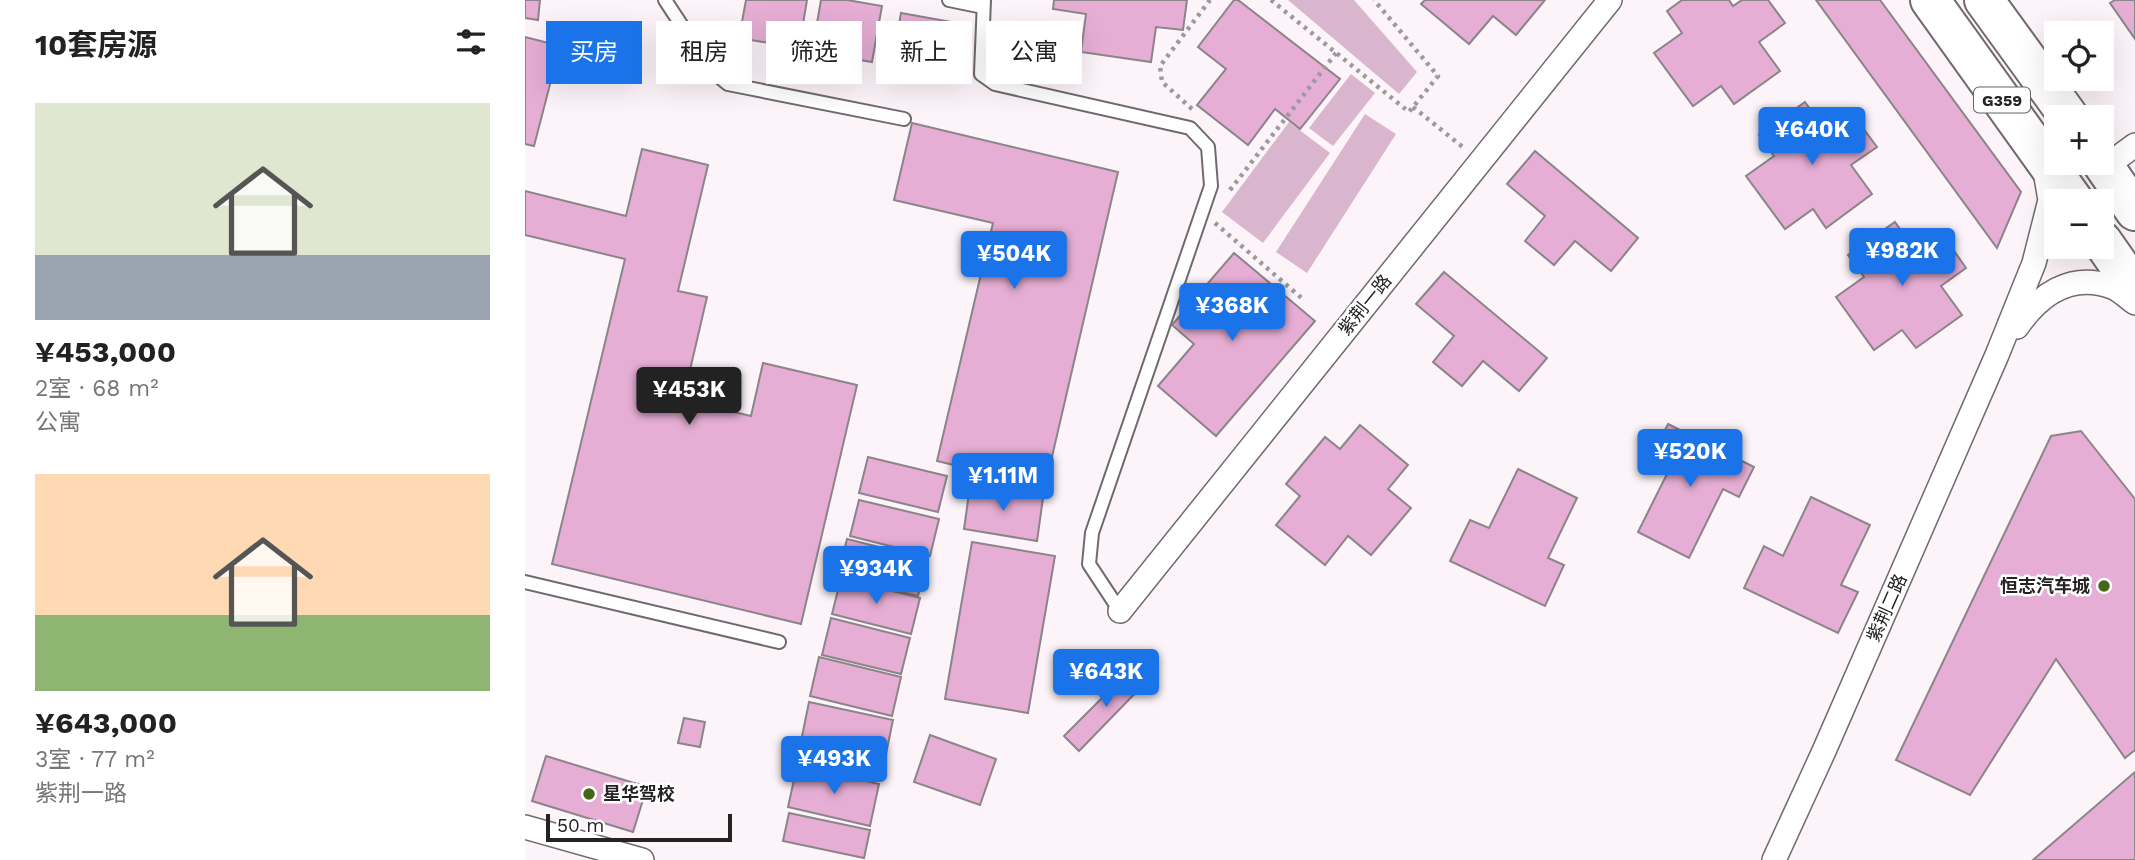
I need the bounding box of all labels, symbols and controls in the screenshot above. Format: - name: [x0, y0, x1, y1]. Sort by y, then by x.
- chip: 买房: [546, 21, 642, 84]
- chip: 租房: [656, 21, 752, 84]
- chip: 筛选: [766, 21, 862, 84]
- chip: 新上: [876, 21, 972, 84]
- chip: 公寓: [986, 21, 1082, 84]
- map controls: [2044, 21, 2114, 259]
- button: locate: [2044, 21, 2114, 91]
- icon: filters: [452, 23, 490, 61]
- text: 10套房源: [35, 27, 157, 62]
- road number: G359: [1974, 88, 2030, 113]
- button: +: [2044, 105, 2114, 175]
- pin: ¥640K: [1763, 108, 1861, 167]
- text: ¥640K: [1774, 116, 1850, 143]
- icon: home: [200, 148, 326, 274]
- button: −: [2044, 189, 2114, 259]
- pin: ¥982K: [1853, 229, 1951, 288]
- pin: ¥504K: [965, 232, 1063, 291]
- text: ¥982K: [1865, 237, 1939, 264]
- text: ¥504K: [977, 240, 1051, 267]
- street label: 紫荆一路: [1334, 270, 1395, 339]
- pin: ¥368K: [1183, 284, 1281, 343]
- text: ¥368K: [1195, 292, 1269, 319]
- text: ¥453,000: [35, 334, 176, 369]
- pin: ¥453K: [640, 368, 738, 427]
- text: 2室 · 68 m²: [35, 375, 159, 402]
- text: ¥453K: [652, 376, 726, 403]
- text: 公寓: [35, 409, 81, 436]
- pin: ¥520K: [1641, 430, 1739, 489]
- text: ¥520K: [1653, 438, 1727, 465]
- pin: ¥1.11M: [946, 454, 1060, 513]
- text: ¥1.11M: [968, 462, 1038, 489]
- icon: home: [200, 519, 326, 645]
- pin: ¥934K: [827, 546, 925, 606]
- text: ¥934K: [839, 555, 913, 582]
- street label: 紫荆二路: [1862, 571, 1911, 645]
- place label: 恒志汽车城: [2000, 575, 2090, 596]
- marker: 恒志汽车城: [2096, 578, 2112, 594]
- pin: ¥643K: [1057, 650, 1155, 709]
- text: ¥643K: [1069, 658, 1143, 685]
- text: ¥643,000: [35, 705, 177, 740]
- pin: ¥493K: [785, 736, 883, 796]
- text: ¥493K: [797, 745, 871, 772]
- text: 3室 · 77 m²: [35, 746, 155, 773]
- text: 紫荆一路: [35, 780, 127, 807]
- place label: 星华驾校: [603, 783, 675, 804]
- marker: 星华驾校: [581, 786, 597, 802]
- scale bar: [546, 811, 731, 843]
- text: 50 m: [557, 814, 604, 837]

